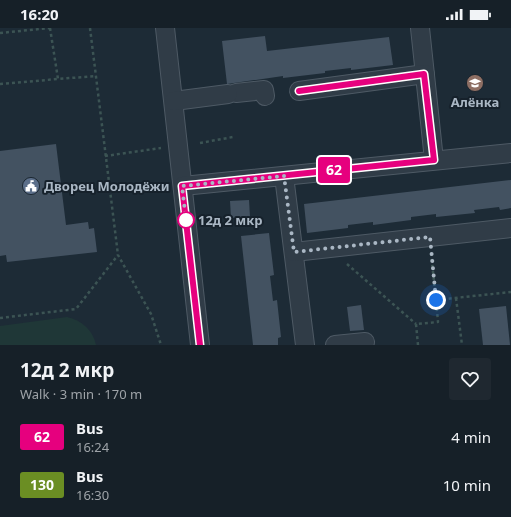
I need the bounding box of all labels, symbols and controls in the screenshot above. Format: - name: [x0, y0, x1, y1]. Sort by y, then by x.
- text: 16:20: [20, 4, 59, 24]
- school or university icon: Алёнка: [465, 73, 485, 93]
- place label: Алёнка: [451, 93, 499, 111]
- line badge: 62: [316, 157, 352, 183]
- text: 62: [326, 160, 342, 179]
- public building icon: Дворец Молодёжи: [21, 176, 41, 196]
- place label: Дворец Молодёжи: [44, 177, 170, 195]
- marker: 12д 2 мкр: [177, 211, 195, 229]
- place label: 12д 2 мкр: [198, 211, 263, 229]
- your location: [426, 290, 446, 310]
- text: 12д 2 мкр: [20, 357, 114, 383]
- button: heart: [449, 358, 491, 400]
- text: Walk · 3 min · 170 m: [20, 385, 142, 403]
- text: Bus: [76, 418, 103, 438]
- text: 62: [34, 427, 50, 446]
- text: 4 min: [451, 427, 491, 447]
- text: 16:24: [76, 438, 109, 456]
- text: Bus: [76, 466, 103, 486]
- text: 130: [30, 475, 54, 494]
- text: 10 min: [443, 475, 491, 495]
- text: 16:30: [76, 486, 109, 504]

